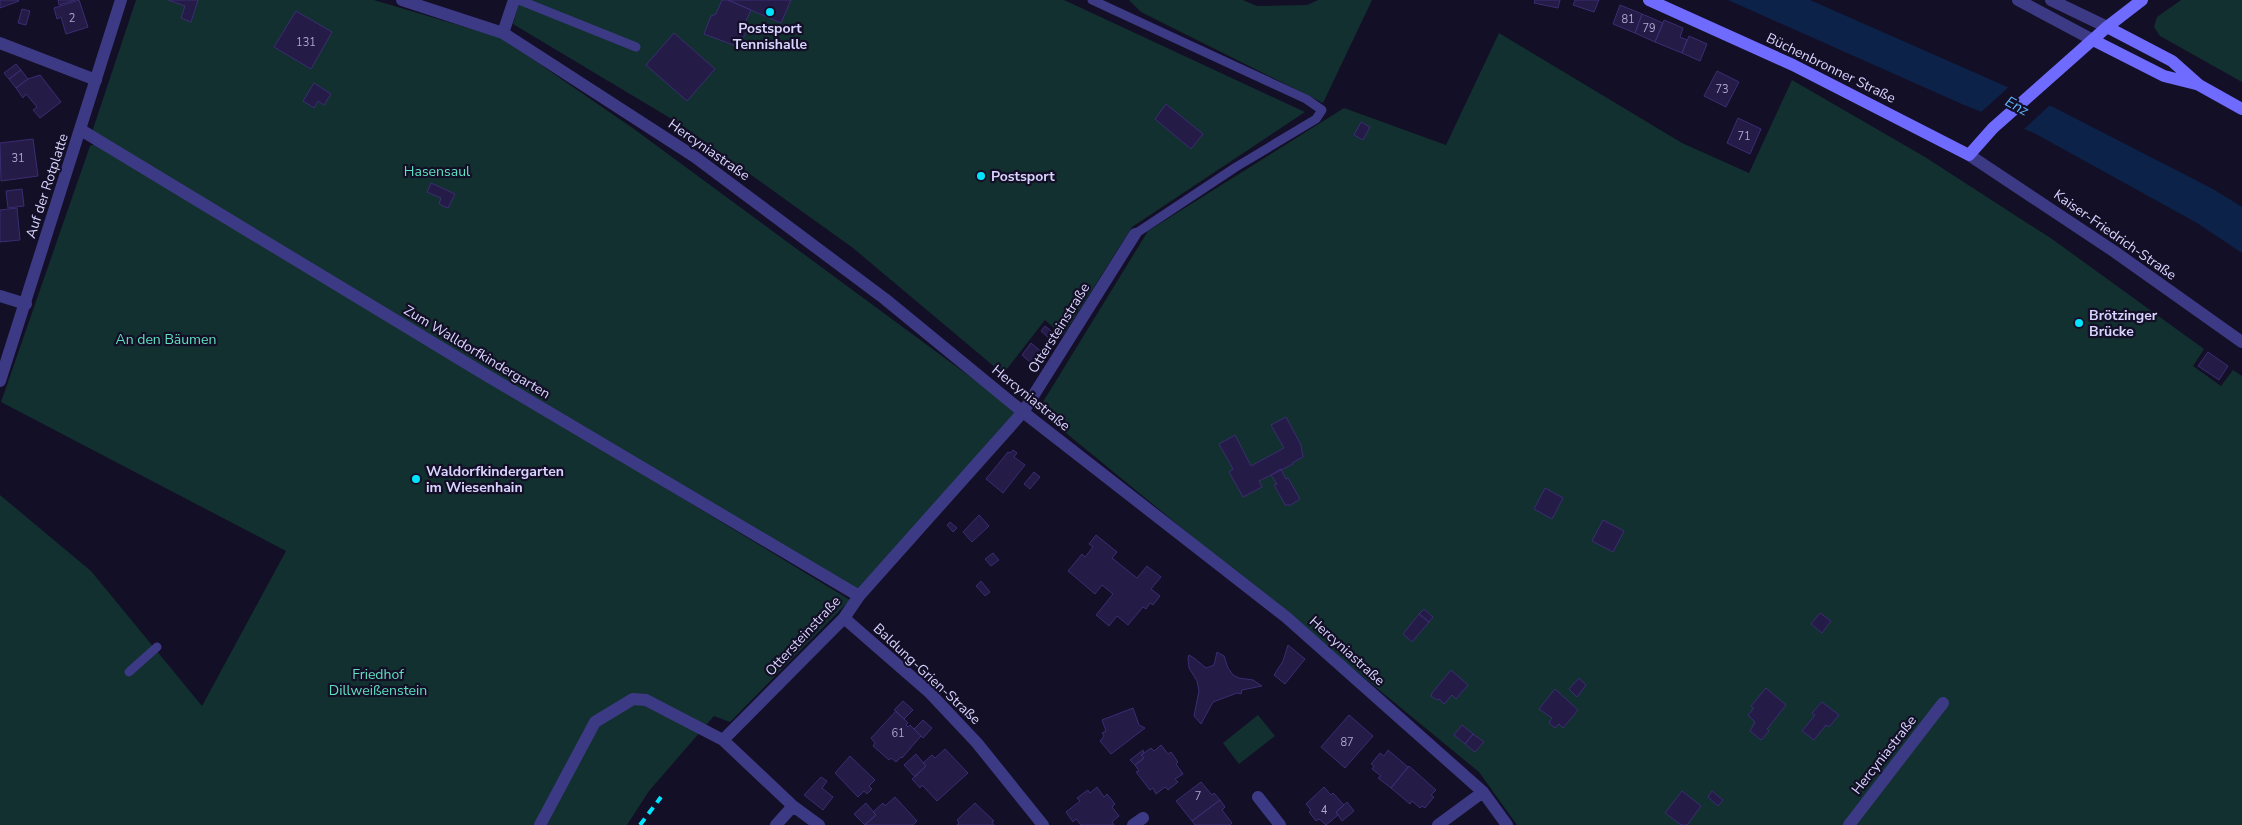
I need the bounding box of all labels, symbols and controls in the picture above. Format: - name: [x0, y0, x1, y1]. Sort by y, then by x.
- marker: Postsport Tennishalle: [764, 6, 776, 18]
- house number: 2: [69, 11, 75, 26]
- house number: 81: [1621, 12, 1635, 27]
- place label: Postsport Tennishalle: [733, 19, 808, 54]
- house number: 79: [1642, 21, 1656, 36]
- street label: Büchenbronner Straße: [1763, 28, 1899, 108]
- house number: 131: [296, 35, 316, 50]
- house number: 73: [1715, 82, 1729, 97]
- water label: Enz: [2002, 91, 2032, 121]
- street label: Hercyniastraße: [664, 115, 754, 185]
- house number: 71: [1737, 129, 1751, 144]
- street label: Auf der Rotplatte: [21, 131, 73, 241]
- house number: 31: [11, 151, 25, 166]
- park label: Hasensaul: [404, 162, 471, 181]
- place label: Postsport: [991, 167, 1055, 186]
- marker: Postsport: [975, 170, 987, 182]
- street label: Kaiser-Friedrich-Straße: [2050, 185, 2180, 285]
- street label: Ottersteinstraße: [1024, 279, 1094, 377]
- street label: Zum Walldorfkindergarten: [400, 301, 554, 403]
- place label: Brötzinger Brücke: [2089, 306, 2158, 341]
- marker: Brötzinger Brücke: [2073, 317, 2085, 329]
- park label: An den Bäumen: [115, 330, 217, 349]
- street label: Hercyniastraße: [988, 361, 1074, 435]
- place label: Waldorfkindergarten im Wiesenhain: [426, 462, 564, 497]
- marker: Waldorfkindergarten im Wiesenhain: [410, 473, 422, 485]
- street label: Ottersteinstraße: [761, 592, 845, 680]
- street label: Hercyniastraße: [1305, 612, 1389, 690]
- street label: Baldung-Grien-Straße: [869, 619, 985, 729]
- park label: Friedhof Dillweißenstein: [329, 665, 427, 700]
- street label: Hercyniastraße: [1847, 712, 1921, 798]
- house number: 61: [891, 726, 905, 741]
- house number: 87: [1340, 735, 1354, 750]
- house number: 7: [1195, 789, 1201, 804]
- house number: 4: [1321, 803, 1328, 818]

